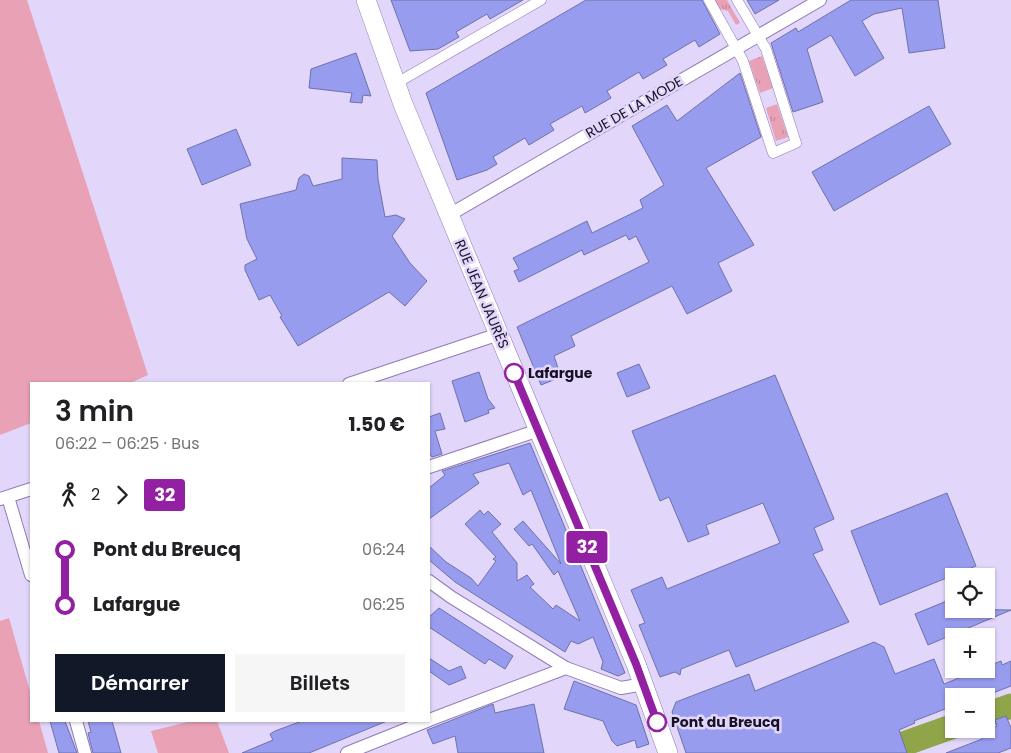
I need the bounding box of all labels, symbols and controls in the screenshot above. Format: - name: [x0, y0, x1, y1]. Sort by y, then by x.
- street label: RUE DE LA MODE: [582, 71, 686, 143]
- street label: RUE JEAN JAURÈS: [450, 236, 514, 352]
- marker: Lafargue: [504, 363, 524, 383]
- place label: Lafargue: [528, 363, 593, 383]
- text: 3 min: [55, 392, 134, 431]
- text: 1.50 €: [349, 411, 405, 438]
- text: 06:22 – 06:25 · Bus: [55, 432, 200, 455]
- icon: walk: [55, 481, 83, 509]
- icon: forward: [108, 481, 136, 509]
- text: 32: [154, 482, 175, 507]
- text: 2: [91, 483, 100, 506]
- line badge: 32: [564, 531, 610, 563]
- text: 32: [576, 534, 598, 559]
- text: Pont du Breucq: [93, 536, 241, 563]
- text: 06:24: [362, 538, 405, 561]
- map controls: [945, 568, 995, 738]
- button: locate: [945, 568, 995, 618]
- text: Lafargue: [93, 591, 180, 618]
- text: 06:25: [362, 593, 405, 616]
- button: +: [945, 628, 995, 678]
- button: Démarrer: [55, 654, 225, 712]
- button: Billets: [235, 654, 405, 712]
- button: −: [945, 688, 995, 738]
- marker: Pont du Breucq: [647, 712, 667, 732]
- place label: Pont du Breucq: [671, 712, 780, 732]

